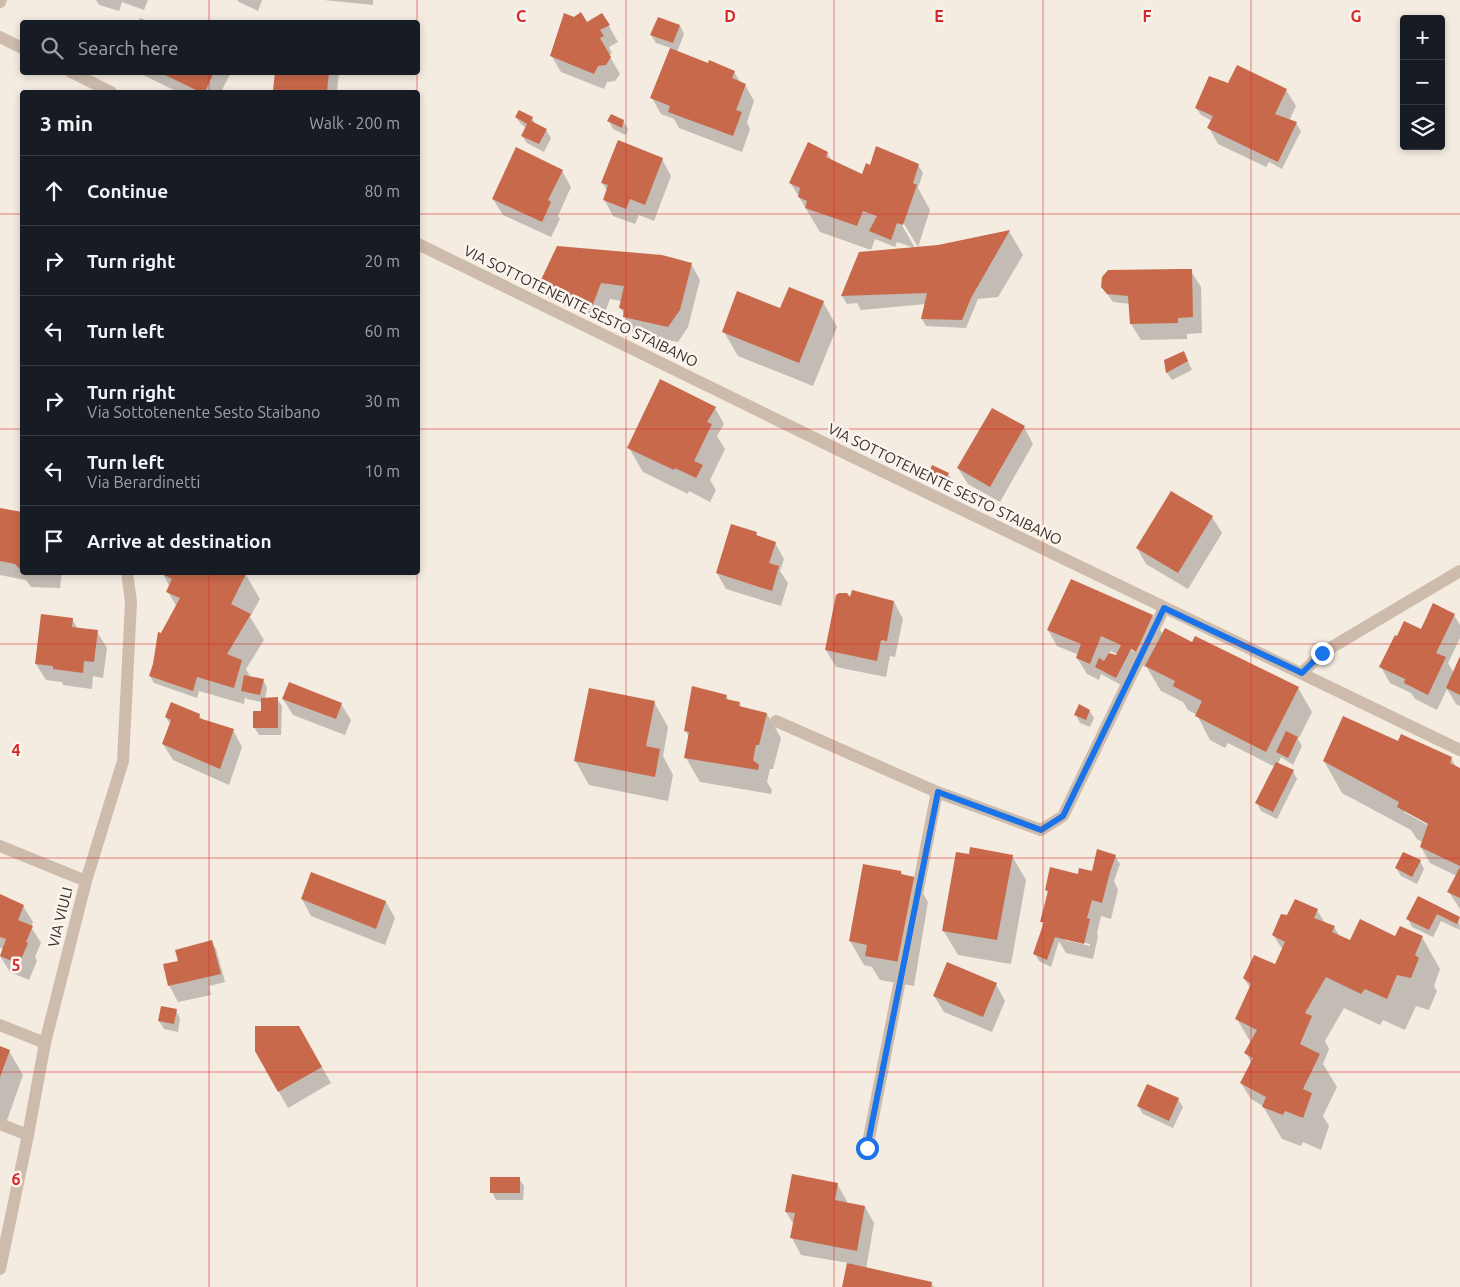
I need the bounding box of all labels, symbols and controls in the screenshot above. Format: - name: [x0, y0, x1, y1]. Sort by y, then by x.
- text: C: [516, 7, 526, 25]
- text: D: [724, 7, 736, 25]
- text: E: [934, 7, 944, 25]
- text: F: [1143, 7, 1152, 25]
- text: G: [1350, 7, 1362, 25]
- map controls: [1400, 15, 1445, 150]
- button: +: [1400, 15, 1445, 60]
- search box: [20, 20, 420, 75]
- icon: search: [38, 34, 66, 62]
- text: Search here: [78, 37, 178, 59]
- button: −: [1400, 60, 1445, 105]
- button: layers: [1400, 105, 1445, 150]
- text: 3 min: [40, 111, 93, 135]
- text: Walk · 200 m: [309, 114, 400, 132]
- icon: ahead: [40, 177, 68, 205]
- text: Continue: [87, 180, 168, 202]
- text: 80 m: [364, 182, 400, 200]
- street label: VIA SOTTOTENENTE SESTO STAIBANO: [461, 242, 701, 370]
- icon: right: [40, 247, 68, 275]
- text: Turn right: [87, 250, 175, 272]
- text: 20 m: [364, 252, 400, 270]
- icon: left: [40, 317, 68, 345]
- text: Turn left: [87, 320, 165, 342]
- text: 60 m: [364, 322, 400, 340]
- text: Turn right: [87, 381, 175, 403]
- icon: right: [40, 387, 68, 415]
- text: 30 m: [364, 392, 400, 410]
- text: Via Sottotenente Sesto Staibano: [87, 403, 320, 421]
- street label: VIA SOTTOTENENTE SESTO STAIBANO: [825, 420, 1065, 548]
- text: Turn left: [87, 451, 165, 473]
- icon: left: [40, 457, 68, 485]
- text: 10 m: [364, 462, 400, 480]
- text: Via Berardinetti: [87, 473, 200, 491]
- icon: arrive: [40, 527, 68, 555]
- text: Arrive at destination: [87, 530, 272, 552]
- route end: [1311, 642, 1334, 665]
- text: 4: [11, 741, 21, 759]
- street label: VIA VIULI: [44, 885, 76, 949]
- text: 5: [11, 956, 21, 974]
- route start: [856, 1137, 879, 1160]
- text: 6: [11, 1170, 21, 1188]

